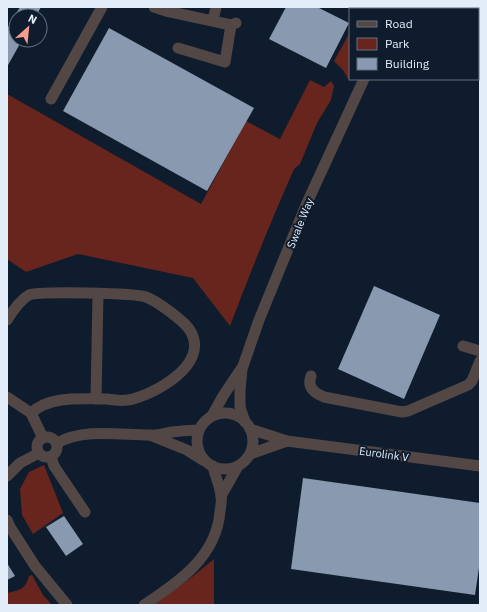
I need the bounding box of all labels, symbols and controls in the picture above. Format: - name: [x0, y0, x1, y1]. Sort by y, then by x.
- north arrow: [8, 8, 48, 48]
- legend: [349, 8, 479, 80]
- text: N: [26, 11, 39, 27]
- text: Road: [385, 16, 413, 31]
- text: Park: [385, 36, 410, 51]
- text: Building: [385, 56, 430, 71]
- street label: Swale Way: [284, 195, 317, 250]
- street label: Eurolink V: [358, 444, 410, 464]

